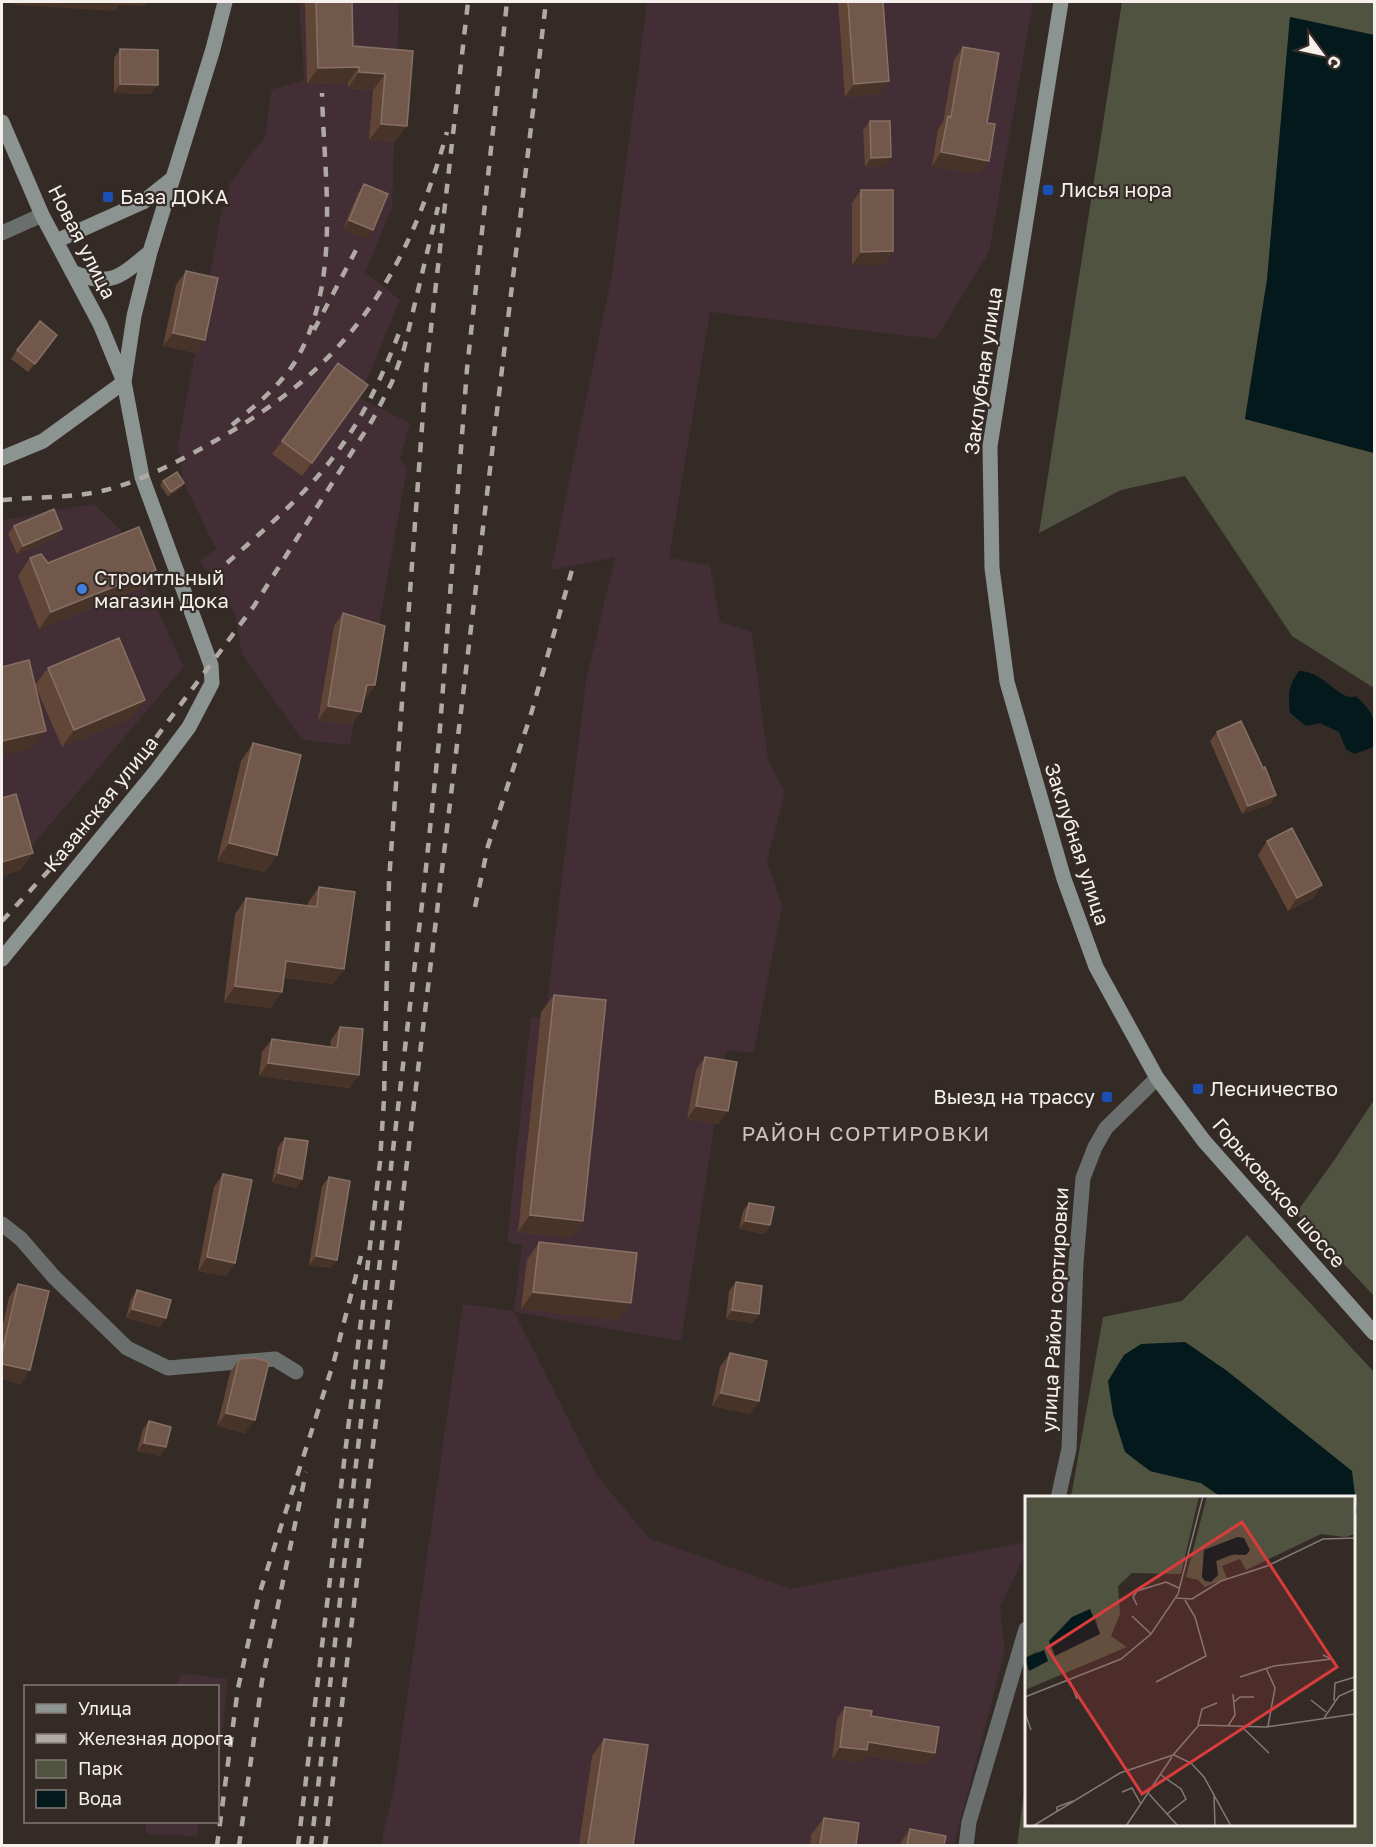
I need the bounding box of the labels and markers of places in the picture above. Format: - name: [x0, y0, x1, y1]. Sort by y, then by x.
- place label: Лисья нора: [1060, 177, 1172, 201]
- marker: Лисья нора: [1041, 183, 1055, 197]
- place label: База ДОКА: [120, 184, 228, 208]
- marker: База ДОКА: [101, 190, 115, 204]
- place label: Строитльный магазин Дока: [94, 565, 229, 612]
- marker: Строитльный магазин Дока: [75, 582, 89, 596]
- place label: Лесничество: [1210, 1076, 1338, 1100]
- marker: Лесничество: [1191, 1082, 1205, 1096]
- place label: Выезд на трассу: [933, 1084, 1095, 1108]
- marker: Выезд на трассу: [1100, 1090, 1114, 1104]

